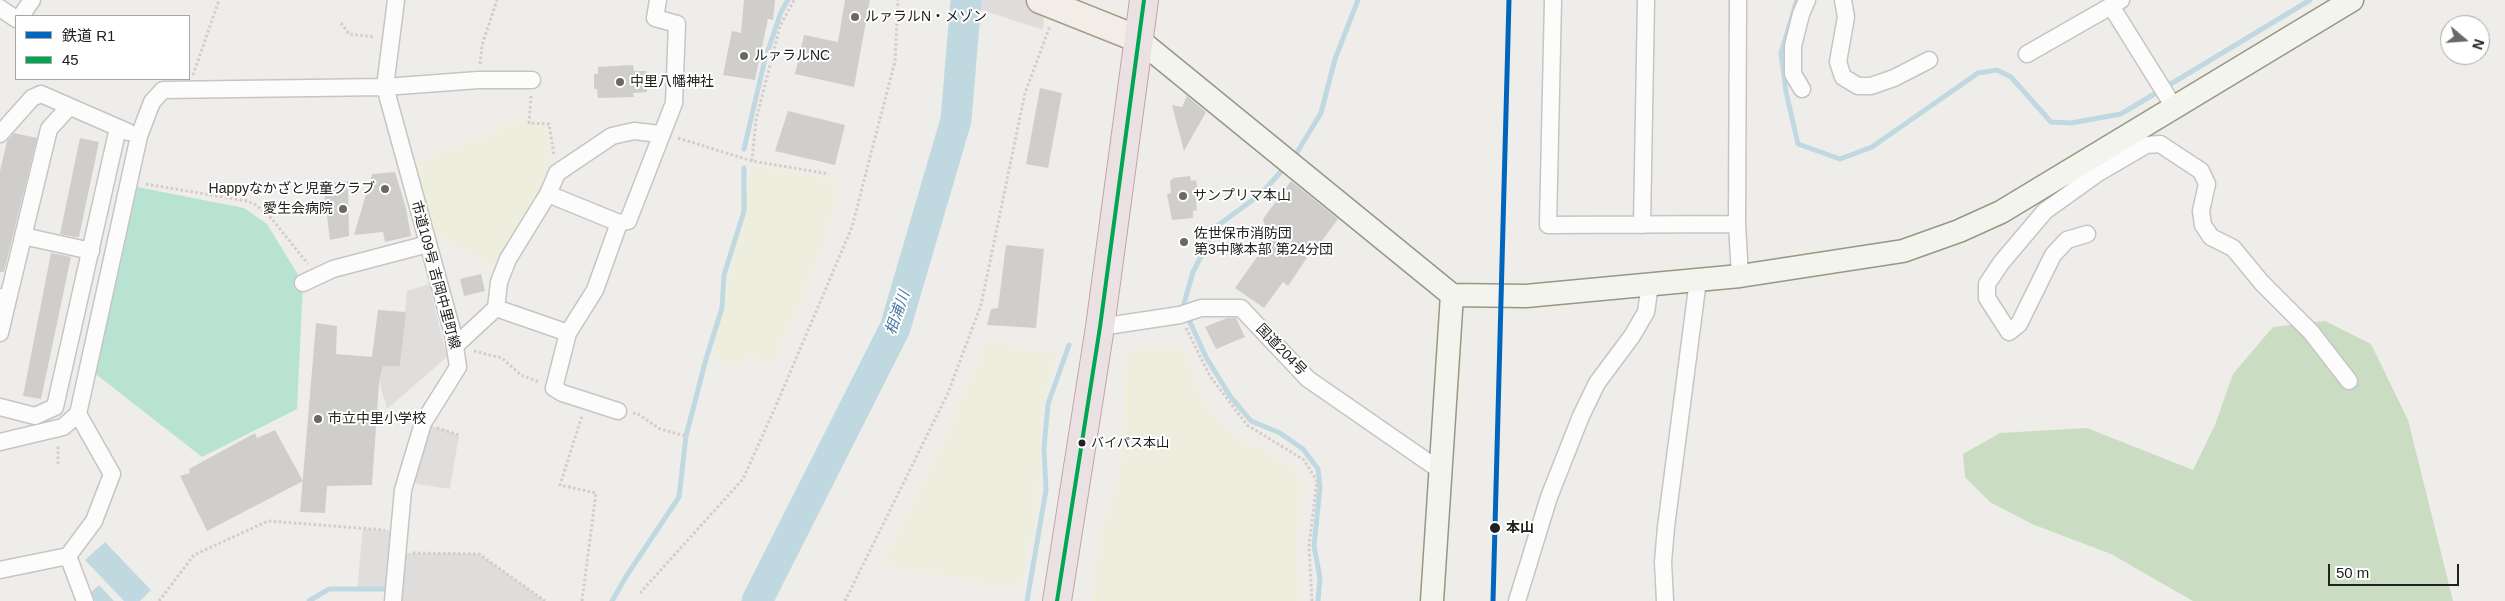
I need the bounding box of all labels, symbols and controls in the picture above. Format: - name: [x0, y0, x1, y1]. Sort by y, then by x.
- place label: ルァラルN・メゾン: [865, 9, 987, 25]
- marker: ルァラルN・メゾン: [849, 11, 861, 23]
- legend: [15, 15, 190, 80]
- north arrow: [2440, 15, 2490, 65]
- text: 鉄道 R1: [62, 27, 115, 44]
- text: N: [2469, 37, 2487, 52]
- place label: ルァラルNC: [754, 48, 830, 64]
- marker: ルァラルNC: [738, 50, 750, 62]
- text: 45: [62, 51, 79, 68]
- place label: 中里八幡神社: [630, 74, 714, 90]
- marker: 中里八幡神社: [614, 76, 626, 88]
- place label: Happyなかざと児童クラブ: [209, 181, 375, 197]
- marker: Happyなかざと児童クラブ: [379, 183, 391, 195]
- place label: サンプリマ本山: [1193, 188, 1291, 204]
- marker: サンプリマ本山: [1177, 190, 1189, 202]
- street label: 市道109号 吉岡中里町線: [407, 199, 463, 351]
- place label: 愛生会病院: [263, 201, 333, 217]
- marker: 愛生会病院: [337, 203, 349, 215]
- place label: 佐世保市消防団 第3中隊本部 第24分団: [1194, 226, 1333, 258]
- marker: 佐世保市消防団 第3中隊本部 第24分団: [1178, 236, 1190, 248]
- water label: 相浦川: [882, 289, 914, 337]
- street label: 国道204号: [1252, 321, 1310, 379]
- place label: 市立中里小学校: [328, 411, 426, 427]
- marker: 市立中里小学校: [312, 413, 324, 425]
- place label: バイパス本山: [1091, 435, 1169, 451]
- marker: バイパス本山: [1077, 438, 1087, 448]
- place label: 本山: [1506, 520, 1534, 536]
- marker: 本山: [1488, 521, 1502, 535]
- scale bar: [2330, 554, 2461, 586]
- text: 50 m: [2336, 564, 2369, 581]

